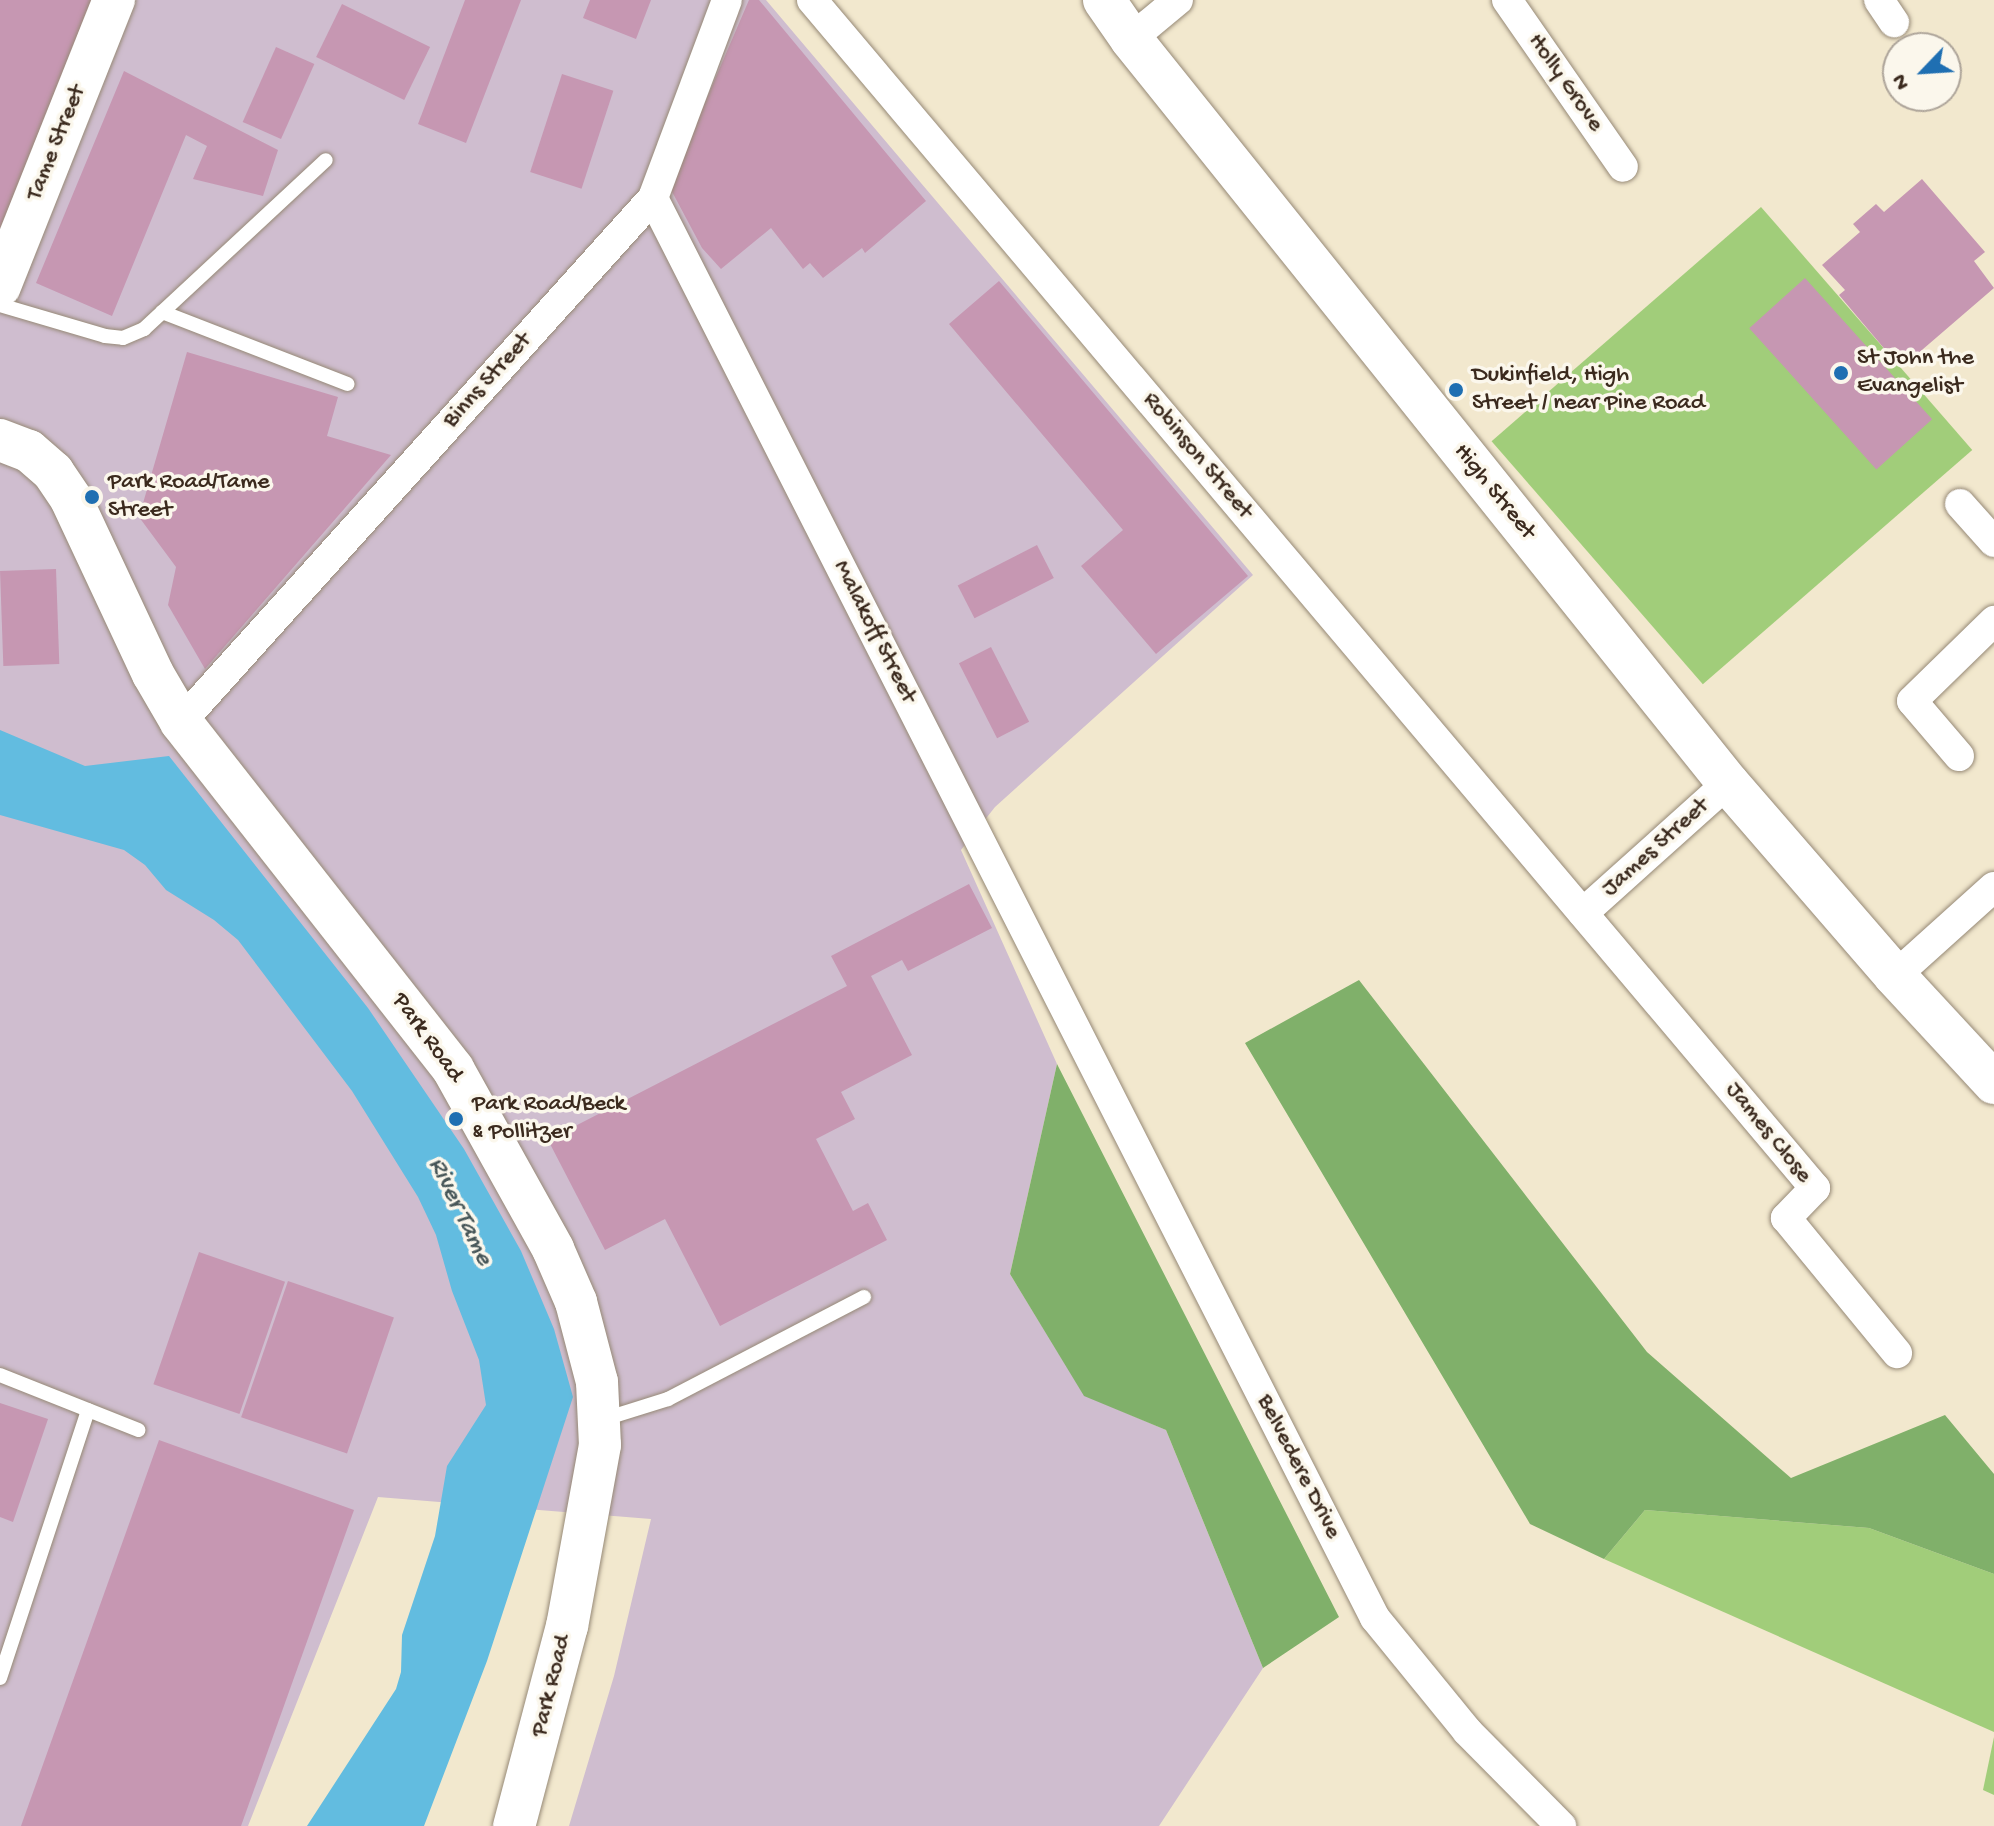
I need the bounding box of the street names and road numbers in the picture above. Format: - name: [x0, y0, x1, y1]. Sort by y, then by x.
- street label: Holly Grove: [1521, 28, 1609, 138]
- street label: Tame Street: [21, 81, 93, 205]
- street label: Binns Street: [438, 327, 538, 435]
- street label: Robinson Street: [1136, 387, 1258, 525]
- street label: High Street: [1447, 438, 1541, 546]
- street label: Malakoff Street: [826, 556, 922, 708]
- street label: James Street: [1597, 792, 1715, 904]
- street label: Park Road: [385, 988, 469, 1088]
- street label: James Close: [1718, 1077, 1818, 1189]
- street label: Belvedere Drive: [1249, 1390, 1347, 1544]
- street label: Park Road: [525, 1632, 579, 1740]

